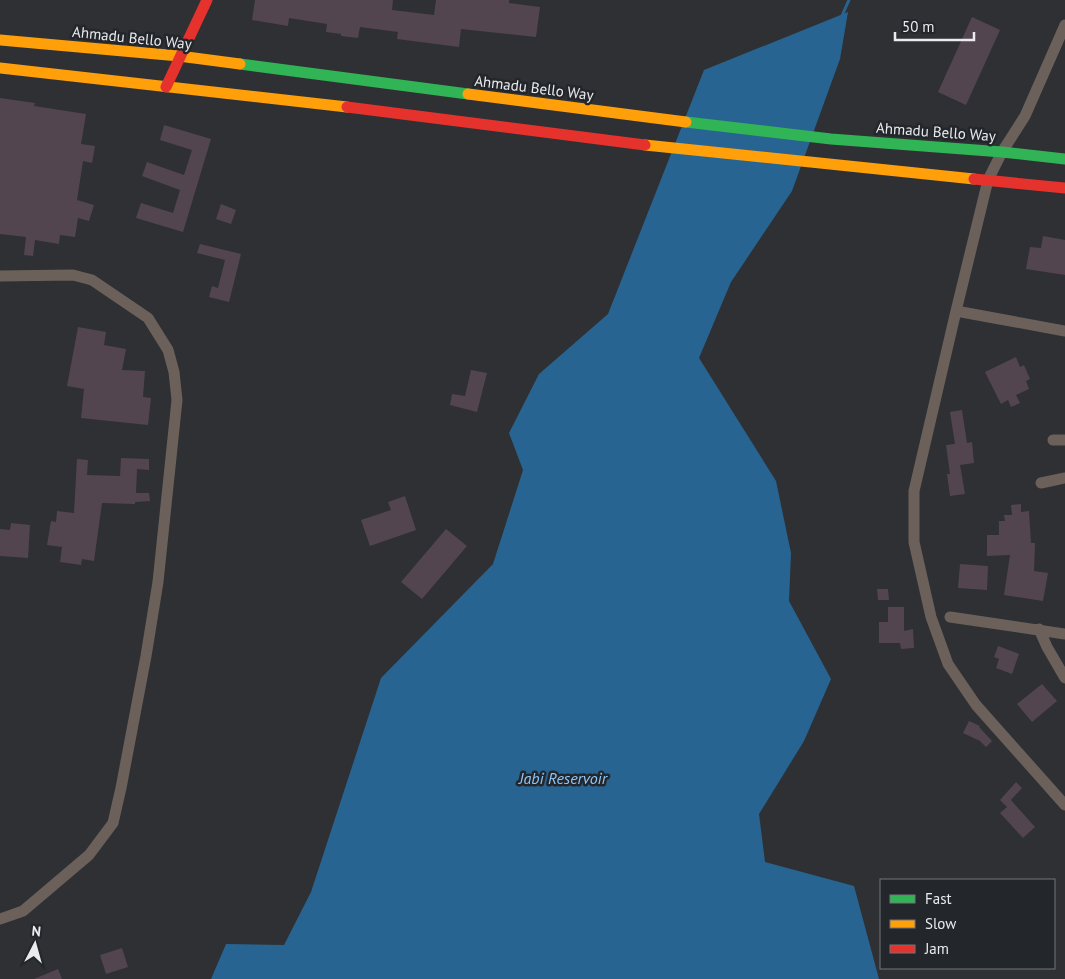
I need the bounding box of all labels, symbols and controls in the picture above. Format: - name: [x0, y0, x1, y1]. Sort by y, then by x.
- scale bar: [895, 10, 974, 42]
- text: 50 m: [902, 17, 935, 36]
- street label: Ahmadu Bello Way: [71, 22, 193, 53]
- street label: Ahmadu Bello Way: [473, 71, 595, 104]
- street label: Ahmadu Bello Way: [876, 118, 997, 145]
- water label: Jabi Reservoir: [518, 768, 609, 788]
- legend: [880, 879, 1055, 969]
- text: Fast: [925, 889, 952, 908]
- text: Slow: [925, 914, 956, 933]
- north arrow: [10, 919, 60, 969]
- text: N: [31, 922, 42, 941]
- text: Jam: [924, 939, 949, 958]

